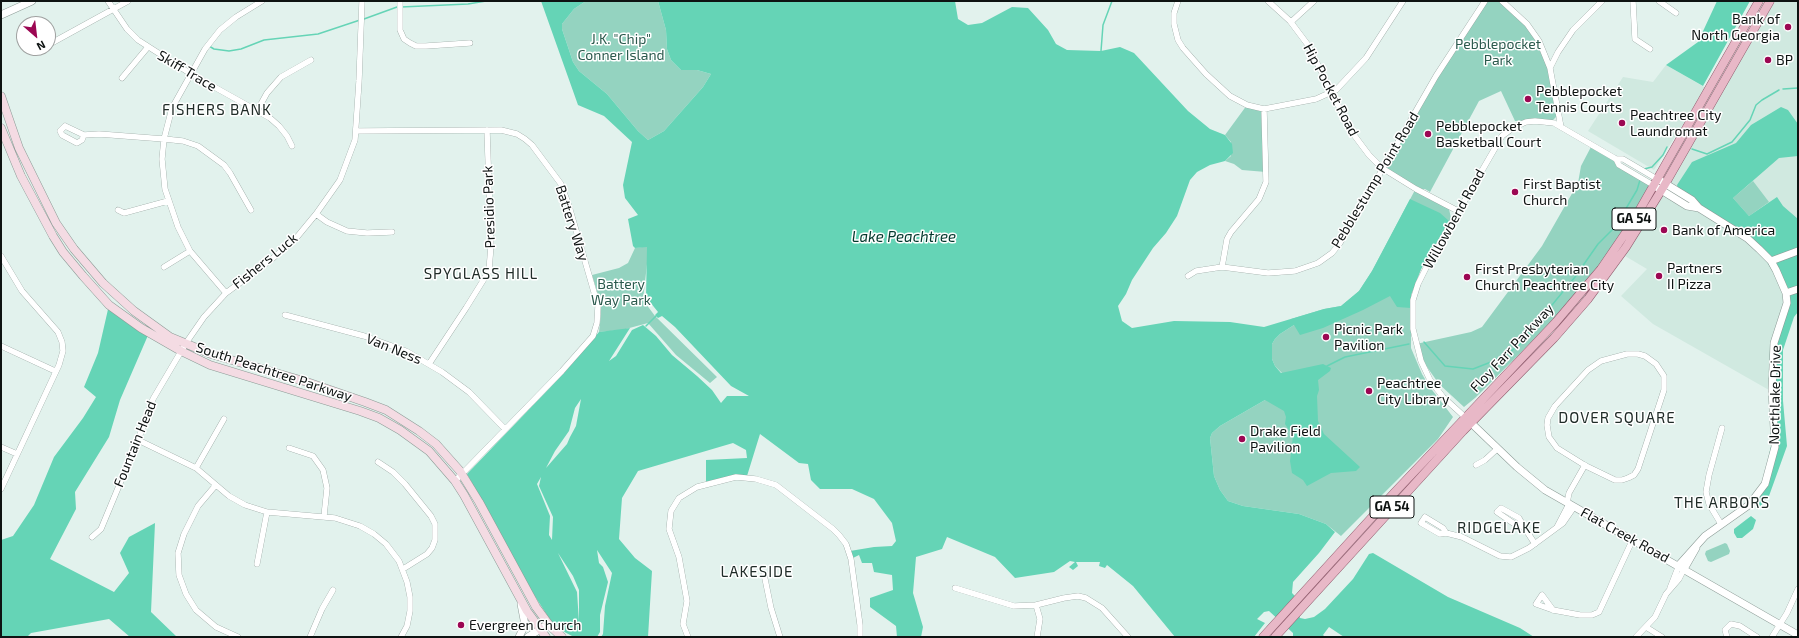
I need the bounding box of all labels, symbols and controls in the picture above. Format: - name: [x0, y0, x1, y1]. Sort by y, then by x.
- place label: Bank of North Georgia: [1691, 11, 1780, 44]
- north arrow: [16, 16, 56, 56]
- marker: Bank of North Georgia: [1783, 22, 1793, 32]
- park label: J.K. "Chip" Conner Island: [577, 31, 665, 64]
- park label: Pebblepocket Park: [1455, 36, 1541, 68]
- text: N: [35, 39, 48, 54]
- street label: Hip Pocket Road: [1300, 41, 1362, 139]
- street label: Skiff Trace: [154, 47, 220, 95]
- place label: BP: [1776, 52, 1793, 68]
- marker: BP: [1763, 55, 1773, 65]
- place label: Pebblepocket Tennis Courts: [1536, 83, 1622, 116]
- marker: Pebblepocket Tennis Courts: [1523, 94, 1533, 104]
- district label: FISHERS BANK: [162, 101, 272, 119]
- place label: Peachtree City Laundromat: [1630, 107, 1721, 140]
- street label: Pebblestump Point Road: [1328, 109, 1422, 251]
- place label: Pebblepocket Basketball Court: [1436, 118, 1541, 150]
- marker: Peachtree City Laundromat: [1617, 118, 1627, 128]
- marker: Pebblepocket Basketball Court: [1423, 129, 1433, 139]
- street label: Presidio Park: [479, 165, 499, 249]
- street label: Willowbend Road: [1420, 166, 1488, 272]
- place label: First Baptist Church: [1523, 176, 1601, 208]
- street label: Battery Way: [552, 183, 592, 263]
- marker: First Baptist Church: [1510, 187, 1520, 197]
- road number: GA 54: [1612, 208, 1656, 230]
- place label: Bank of America: [1672, 222, 1775, 238]
- marker: Bank of America: [1659, 225, 1669, 235]
- water label: Lake Peachtree: [852, 228, 956, 246]
- street label: Fishers Luck: [229, 230, 301, 292]
- place label: Partners II Pizza: [1667, 260, 1722, 292]
- place label: First Presbyterian Church Peachtree City: [1475, 261, 1614, 294]
- district label: SPYGLASS HILL: [424, 265, 538, 283]
- marker: Partners II Pizza: [1654, 271, 1664, 281]
- marker: First Presbyterian Church Peachtree City: [1462, 272, 1472, 282]
- park label: Battery Way Park: [591, 276, 651, 308]
- street label: Floy Farr Parkway: [1467, 300, 1557, 396]
- place label: Picnic Park Pavilion: [1334, 321, 1403, 354]
- street label: Van Ness: [364, 330, 424, 368]
- marker: Picnic Park Pavilion: [1321, 332, 1331, 342]
- street label: South Peachtree Parkway: [194, 339, 354, 405]
- street label: Northlake Drive: [1766, 345, 1784, 445]
- place label: Peachtree City Library: [1377, 375, 1449, 408]
- marker: Peachtree City Library: [1364, 386, 1374, 396]
- street label: Fountain Head: [110, 398, 160, 490]
- district label: DOVER SQUARE: [1558, 409, 1676, 427]
- place label: Drake Field Pavilion: [1250, 423, 1321, 456]
- marker: Drake Field Pavilion: [1237, 434, 1247, 444]
- district label: THE ARBORS: [1674, 494, 1770, 512]
- road number: GA 54: [1370, 496, 1414, 518]
- street label: Flat Creek Road: [1578, 504, 1672, 566]
- district label: RIDGELAKE: [1457, 519, 1541, 537]
- district label: LAKESIDE: [721, 563, 793, 581]
- place label: Evergreen Church: [469, 617, 581, 633]
- marker: Evergreen Church: [456, 620, 466, 630]

